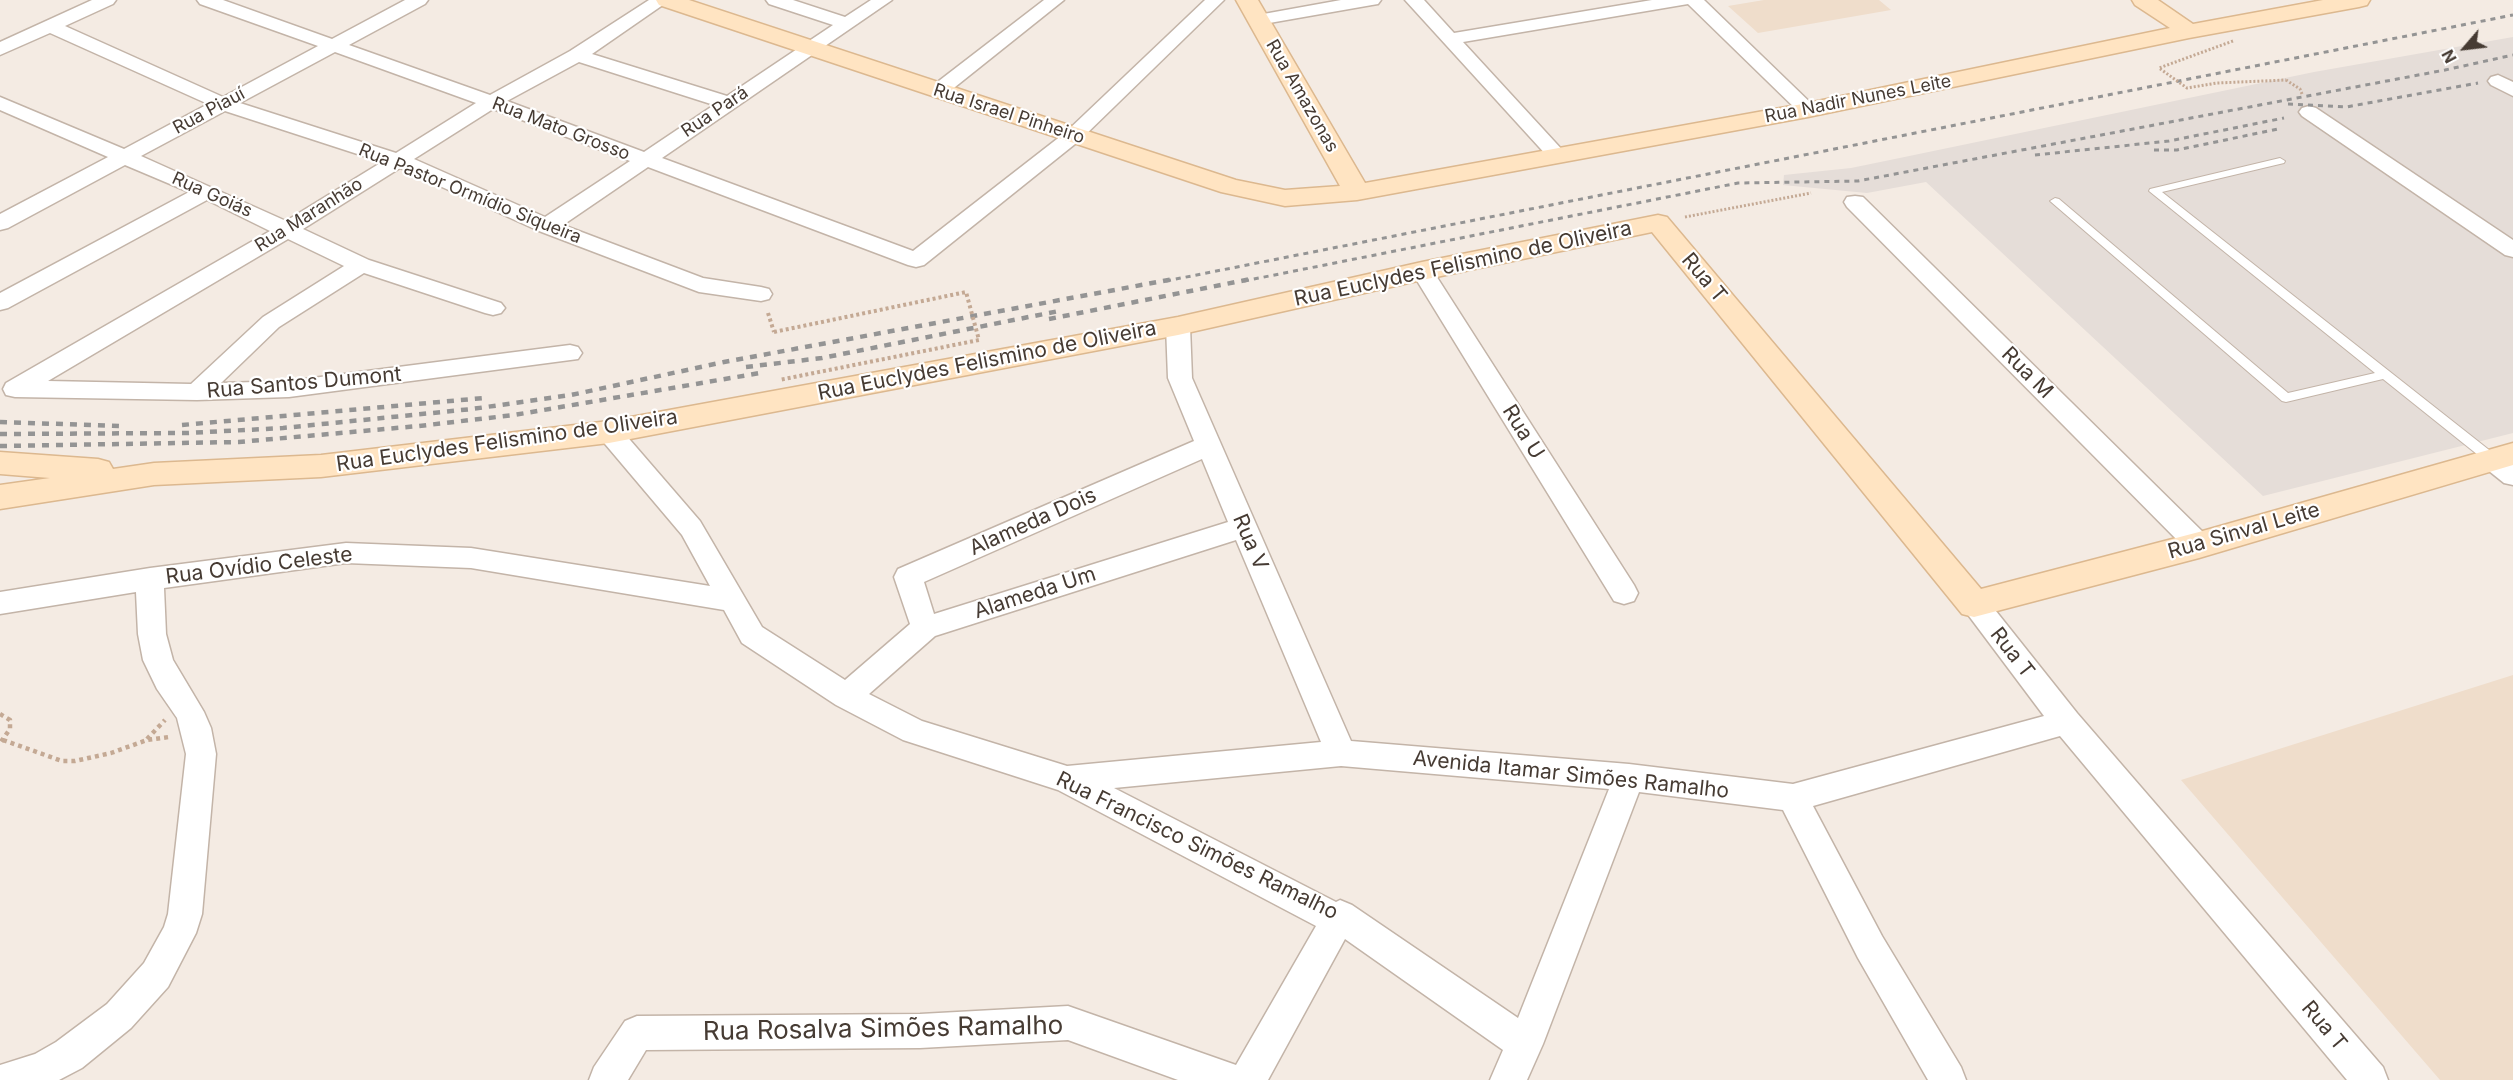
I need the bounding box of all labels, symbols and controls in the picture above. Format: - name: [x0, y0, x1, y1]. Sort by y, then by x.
- north arrow: [2435, 18, 2495, 78]
- street label: Rua Amazonas: [1261, 36, 1343, 156]
- text: N: [2437, 46, 2461, 67]
- street label: Rua Nadir Nunes Leite: [1763, 70, 1953, 128]
- street label: Rua Israel Pinheiro: [931, 79, 1087, 149]
- street label: Rua Pará: [678, 82, 752, 142]
- street label: Rua Piauí: [169, 83, 249, 139]
- street label: Rua Mato Grosso: [489, 93, 633, 165]
- street label: Rua Pastor Ormídio Siqueira: [355, 139, 585, 249]
- street label: Rua Goiás: [169, 168, 255, 222]
- street label: Rua Maranhão: [251, 173, 367, 257]
- street label: Rua Euclydes Felismino de Oliveira: [1292, 216, 1634, 312]
- street label: Rua T: [1676, 248, 1732, 308]
- street label: Rua Euclydes Felismino de Oliveira: [816, 316, 1158, 406]
- street label: Rua M: [1996, 342, 2058, 404]
- street label: Rua Santos Dumont: [206, 362, 402, 404]
- street label: Rua U: [1497, 400, 1549, 464]
- street label: Rua Euclydes Felismino de Oliveira: [335, 405, 679, 477]
- street label: Alameda Dois: [966, 483, 1100, 561]
- street label: Rua Sinval Leite: [2165, 497, 2323, 565]
- street label: Rua V: [1227, 510, 1273, 574]
- street label: Rua Ovídio Celeste: [164, 542, 354, 590]
- street label: Alameda Um: [971, 561, 1099, 625]
- street label: Rua T: [1984, 623, 2040, 683]
- street label: Avenida Itamar Simões Ramalho: [1412, 746, 1730, 804]
- street label: Rua Francisco Simões Ramalho: [1052, 767, 1342, 925]
- street label: Rua T: [2296, 996, 2352, 1056]
- street label: Rua Rosalva Simões Ramalho: [703, 1010, 1063, 1048]

